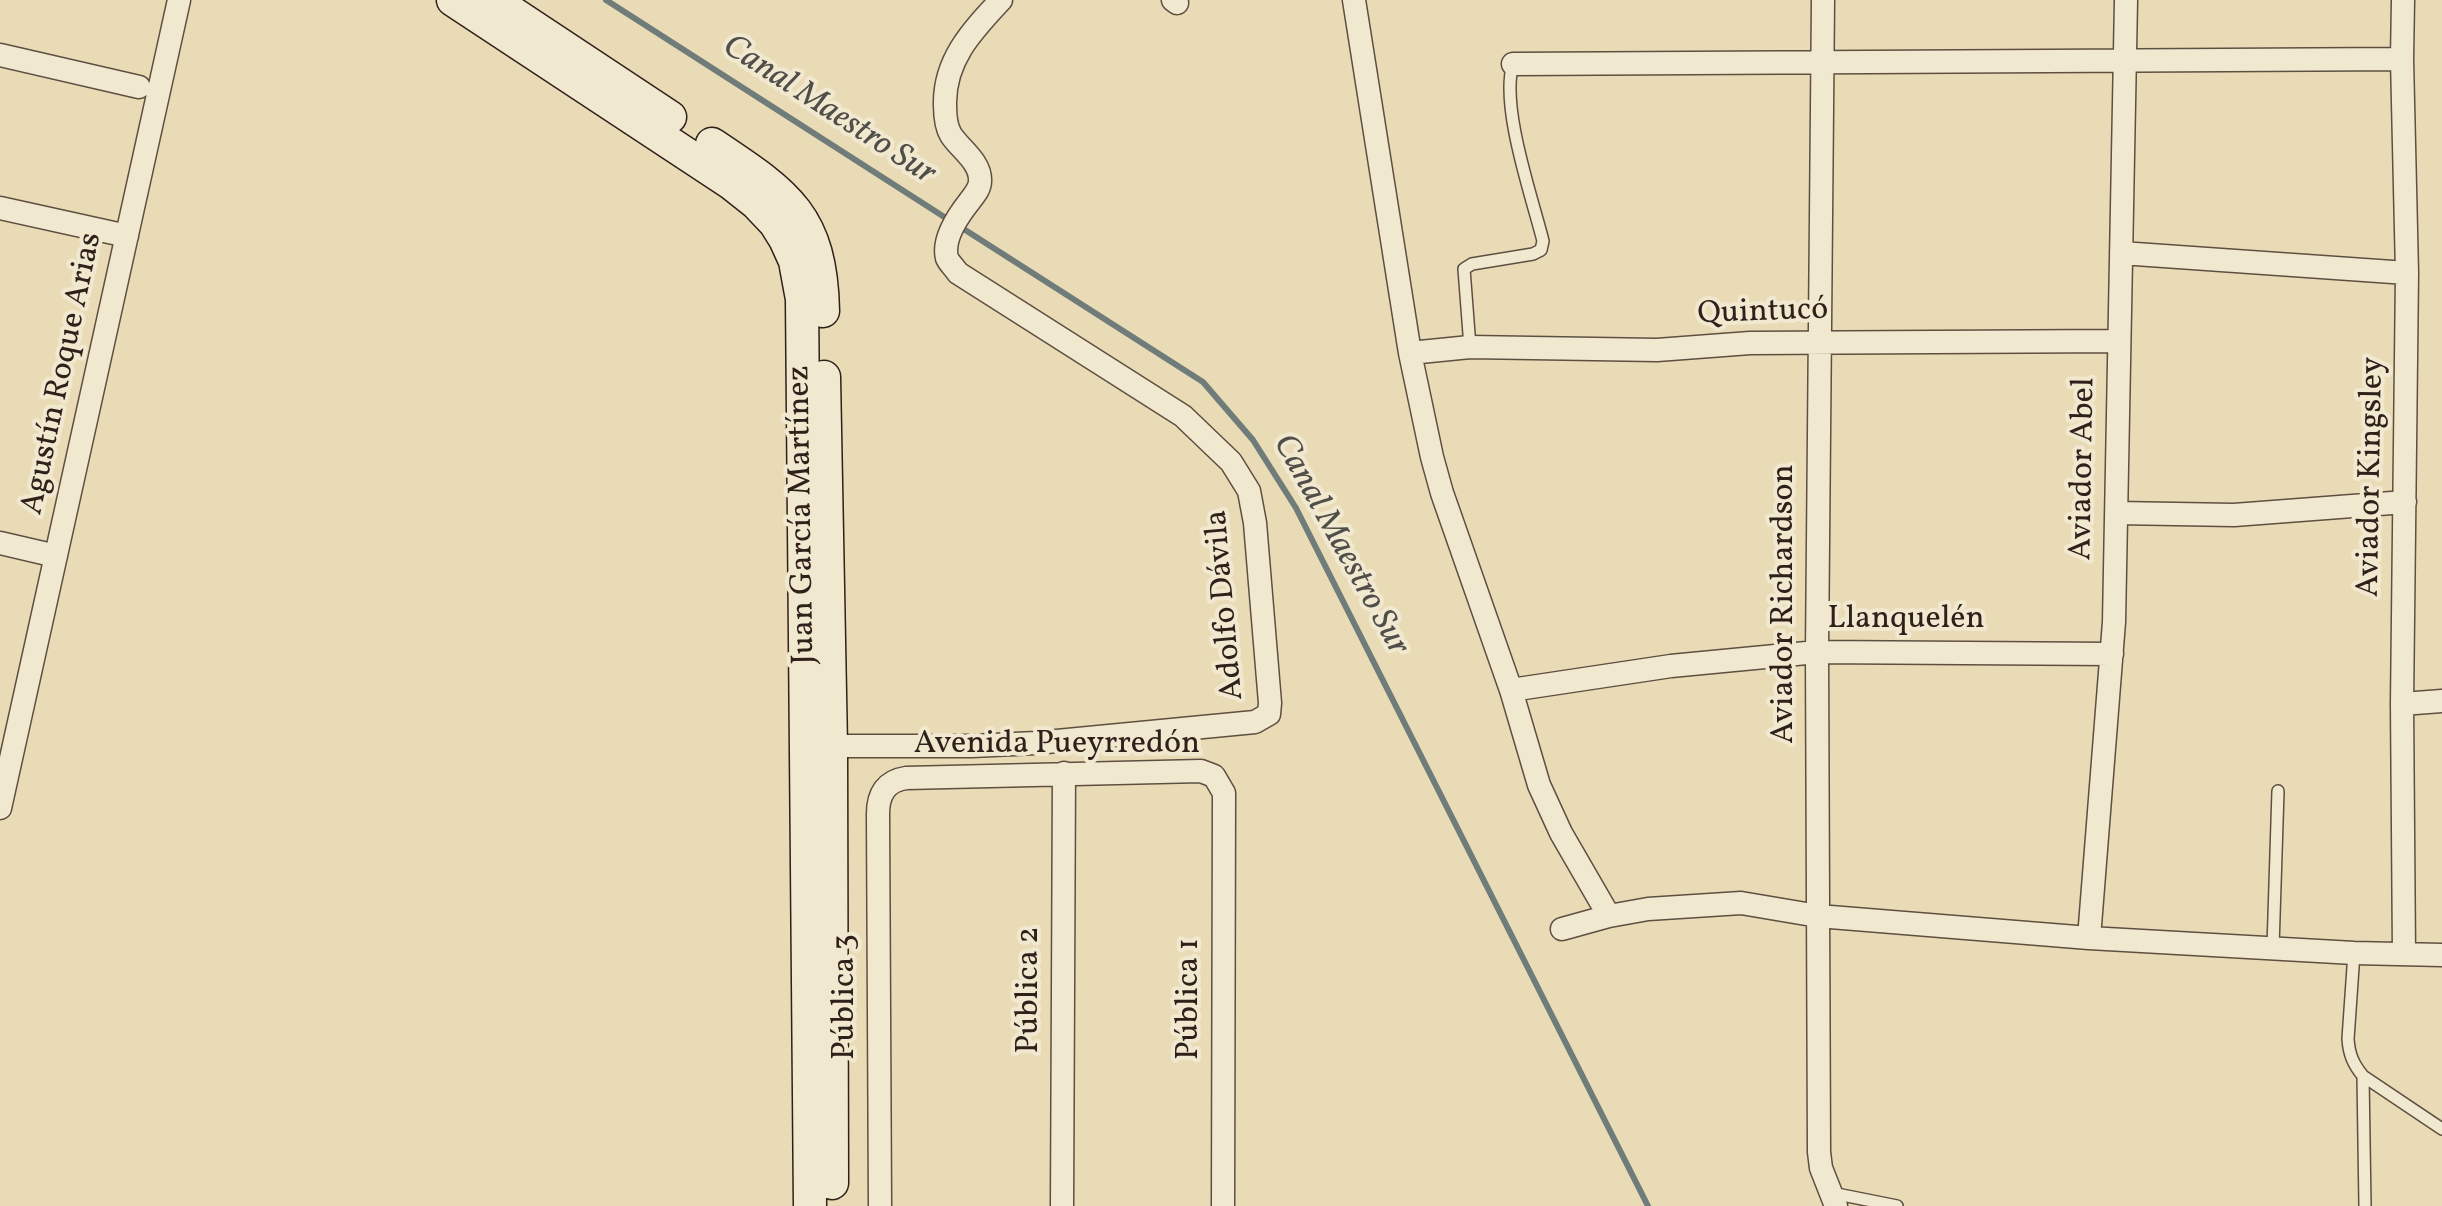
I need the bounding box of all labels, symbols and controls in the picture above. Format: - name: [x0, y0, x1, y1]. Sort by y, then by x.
- water label: Canal Maestro Sur: [714, 28, 942, 196]
- street label: Agustín Roque Arias: [15, 229, 113, 519]
- street label: Quintucó: [1697, 293, 1829, 335]
- street label: Aviador Kingsley: [2352, 357, 2394, 597]
- street label: Juan García Martínez: [782, 365, 826, 665]
- street label: Aviador Abel: [2064, 377, 2106, 561]
- water label: Canal Maestro Sur: [1261, 428, 1417, 664]
- street label: Aviador Richardson: [1767, 464, 1805, 744]
- street label: Adolfo Dávila: [1200, 508, 1254, 702]
- street label: Llanquelén: [1827, 602, 1985, 640]
- street label: Avenida Pueyrredón: [914, 727, 1200, 765]
- street label: Pública 2: [1012, 927, 1050, 1053]
- street label: Pública 3: [828, 934, 866, 1060]
- street label: Pública 1: [1172, 938, 1210, 1060]

